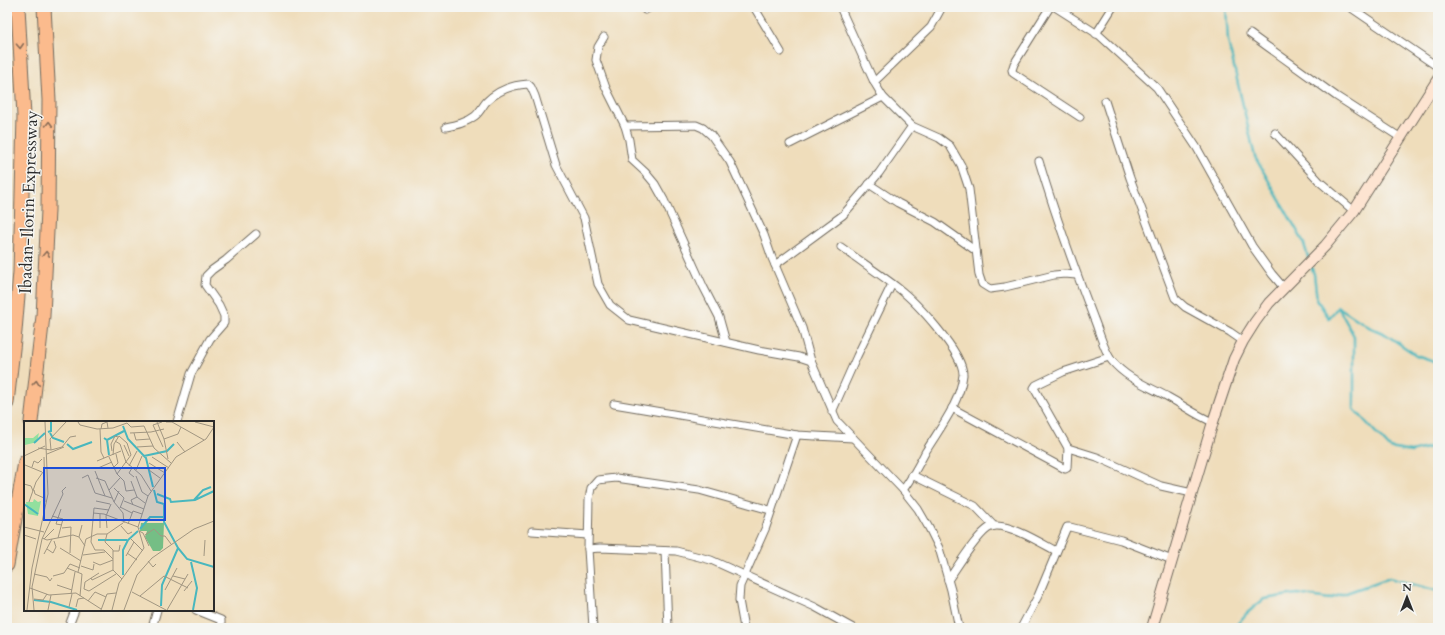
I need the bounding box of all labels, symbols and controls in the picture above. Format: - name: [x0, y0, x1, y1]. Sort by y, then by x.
- one-way arrow: [15, 43, 24, 49]
- street label: Ibadan-Ilorin Expressway: [14, 110, 43, 294]
- one-way arrow: [45, 121, 53, 127]
- one-way arrow: [41, 251, 50, 257]
- one-way arrow: [31, 380, 40, 386]
- inset map: [24, 421, 214, 611]
- north arrow: [1387, 577, 1427, 617]
- text: N: [1402, 580, 1412, 595]

